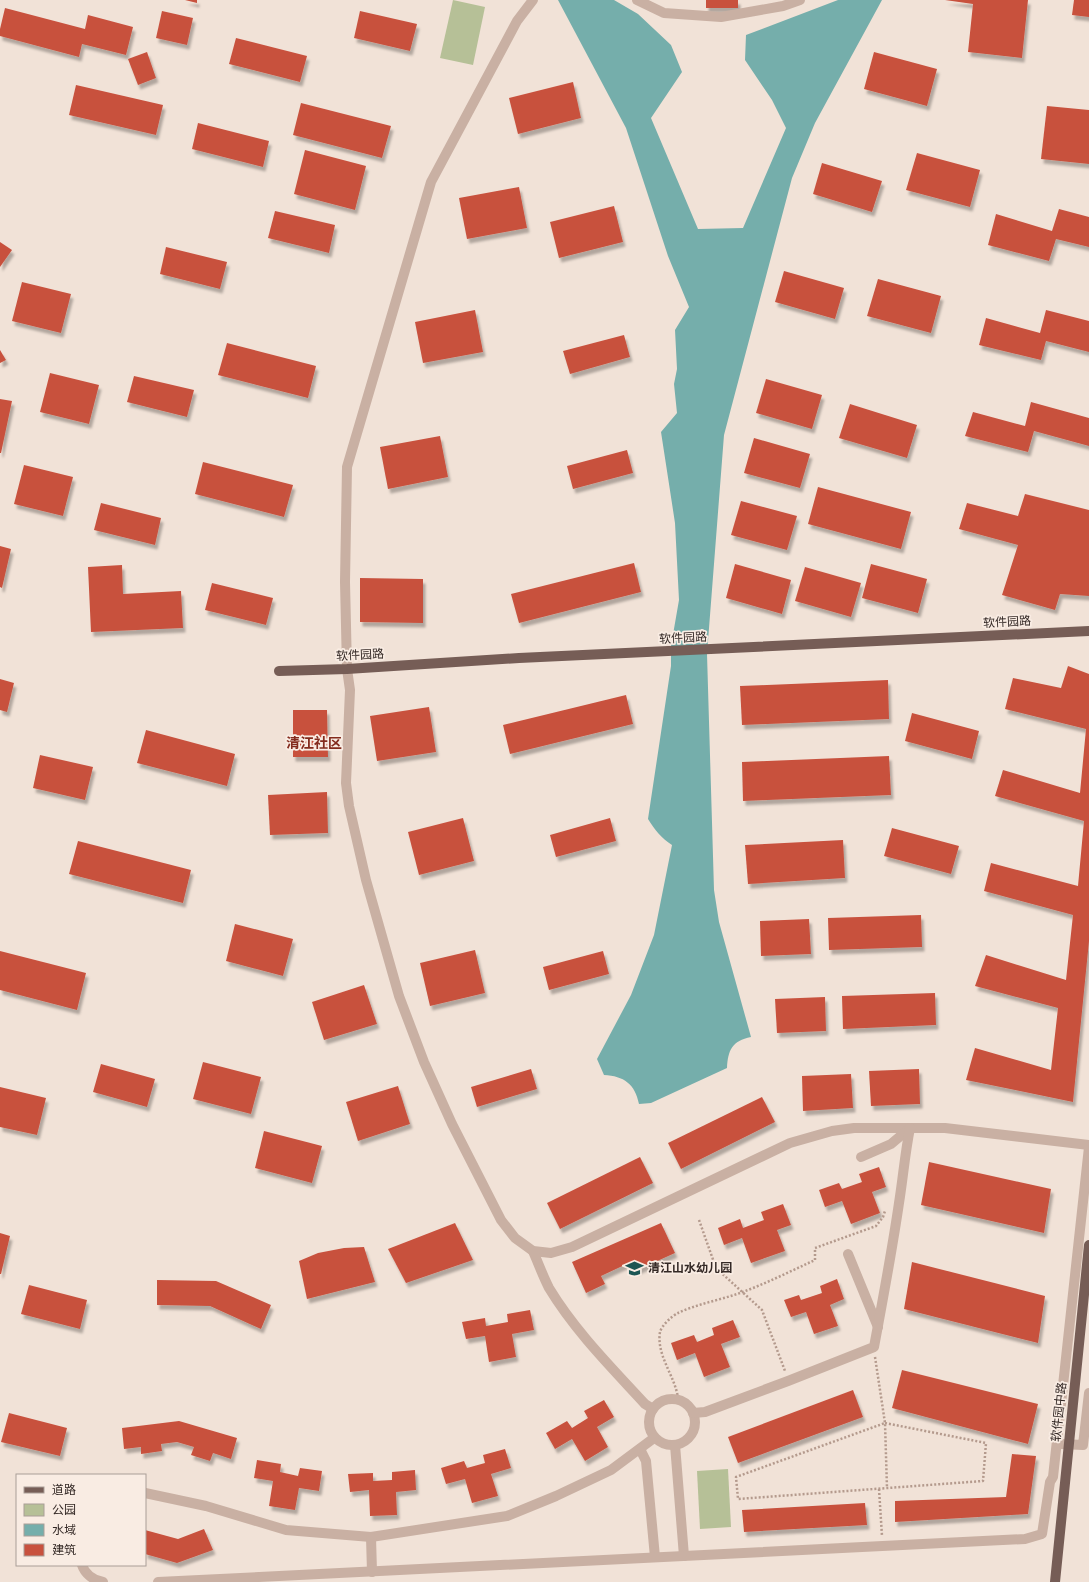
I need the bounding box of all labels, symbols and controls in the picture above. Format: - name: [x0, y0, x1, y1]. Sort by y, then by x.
- street label: 软件园路: [983, 614, 1031, 630]
- street label: 软件园路: [659, 630, 707, 646]
- street label: 软件园路: [336, 647, 384, 663]
- district label: 清江社区: [286, 735, 342, 751]
- school or university icon: 清江山水幼儿园: [625, 1258, 645, 1278]
- place label: 清江山水幼儿园: [648, 1261, 732, 1275]
- street label: 软件园中路: [1049, 1381, 1069, 1443]
- legend: [16, 1474, 146, 1566]
- text: 道路: [52, 1483, 76, 1497]
- text: 公园: [52, 1503, 76, 1517]
- text: 水域: [52, 1523, 76, 1537]
- text: 建筑: [52, 1543, 76, 1557]

